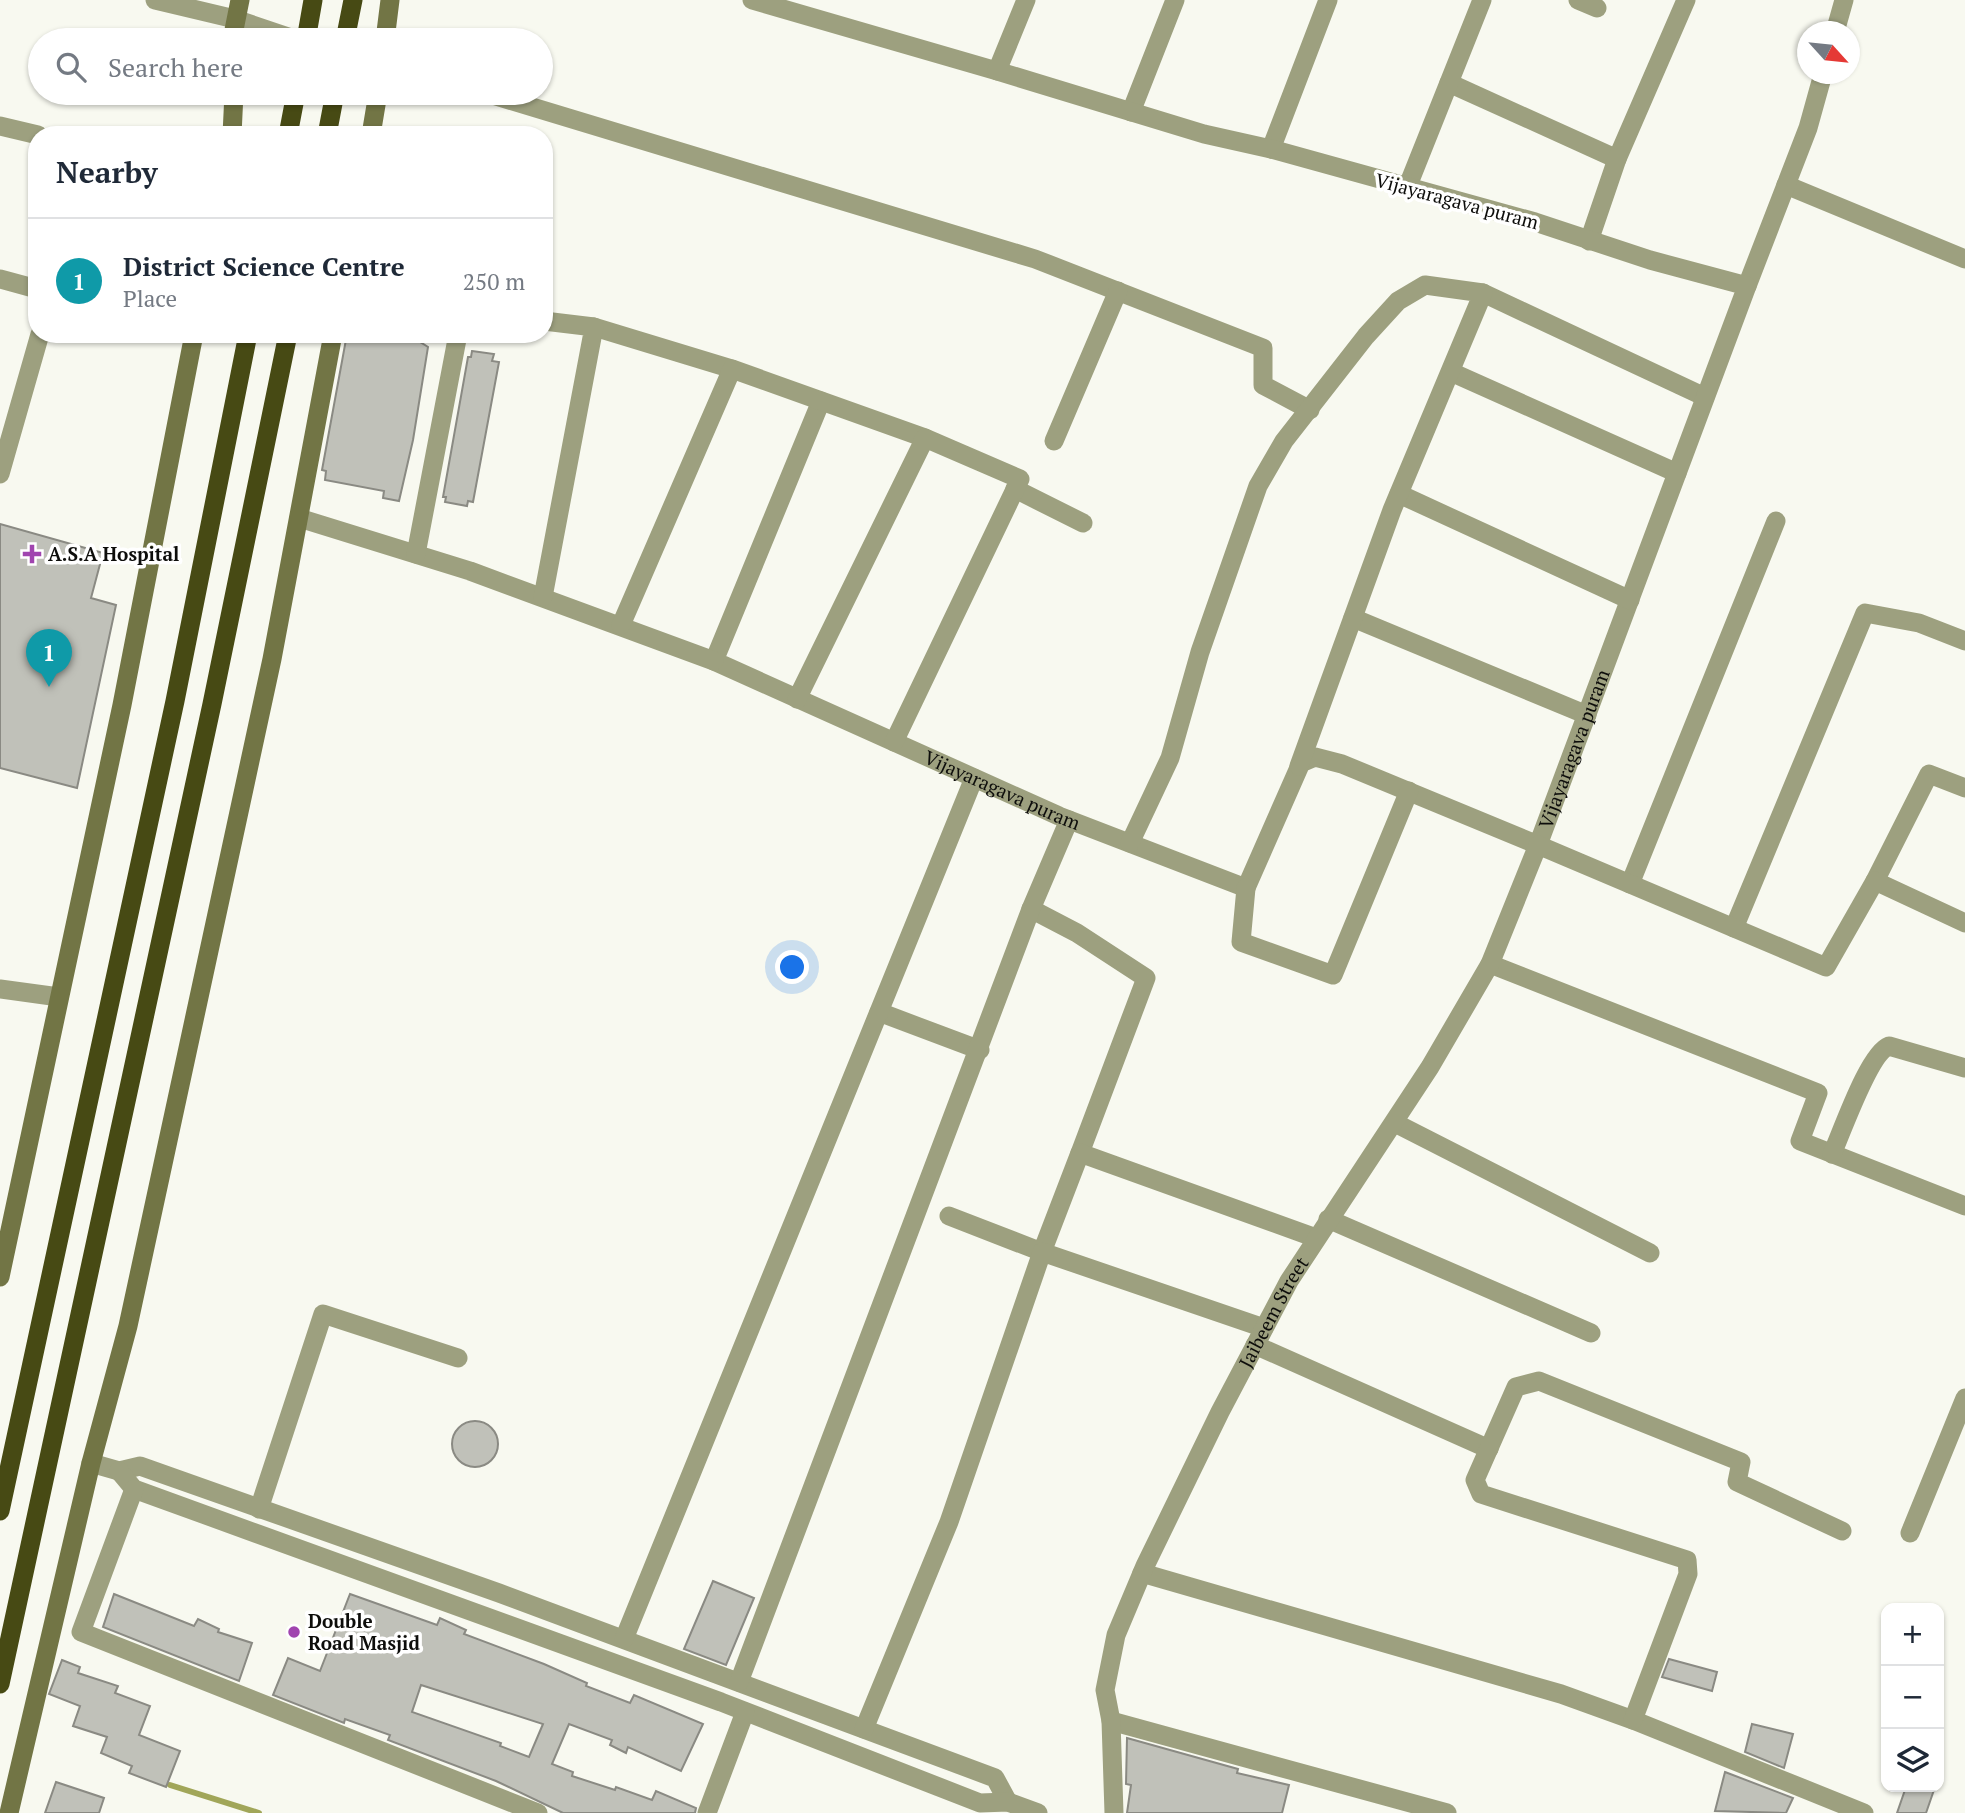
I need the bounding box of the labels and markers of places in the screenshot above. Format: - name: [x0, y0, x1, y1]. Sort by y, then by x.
- place label: A.S.A Hospital: [48, 541, 179, 566]
- marker: A.S.A Hospital: [22, 544, 42, 564]
- pin: 1: [26, 629, 72, 687]
- place label: Double Road Masjid: [308, 1608, 420, 1655]
- marker: Double Road Masjid: [286, 1624, 302, 1640]

